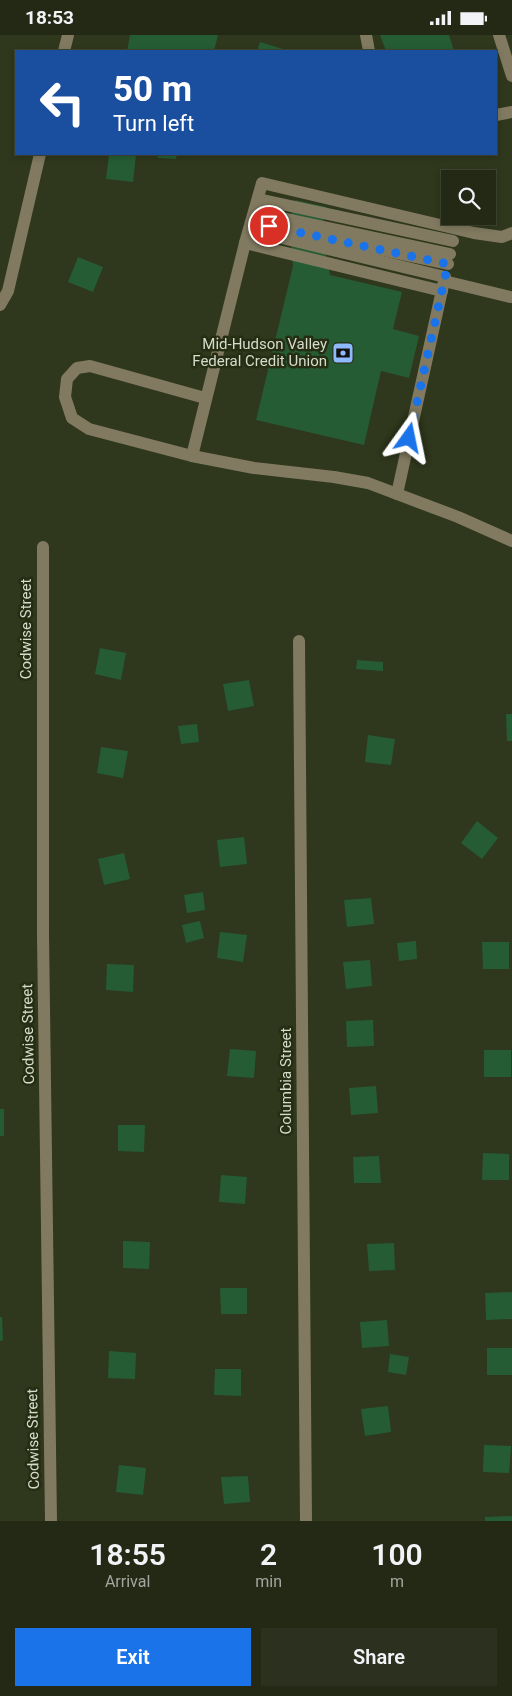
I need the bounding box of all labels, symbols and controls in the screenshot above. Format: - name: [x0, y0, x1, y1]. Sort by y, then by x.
- text: 18:53: [25, 6, 74, 29]
- text: 50 m: [113, 69, 192, 110]
- icon: left: [30, 70, 95, 135]
- text: Turn left: [113, 111, 194, 136]
- map controls: [441, 170, 496, 225]
- button: search: [441, 170, 496, 225]
- pin: [248, 205, 290, 247]
- icon: arrive: [255, 212, 283, 240]
- place label: Mid-Hudson Valley Federal Credit Union: [192, 335, 327, 370]
- bank icon: Mid-Hudson Valley Federal Credit Union: [331, 341, 355, 365]
- position arrow: [382, 411, 434, 463]
- street label: Codwise Street: [17, 579, 35, 679]
- street label: Codwise Street: [18, 983, 38, 1084]
- street label: Columbia Street: [277, 1027, 295, 1134]
- street label: Codwise Street: [23, 1388, 43, 1489]
- text: 18:55: [89, 1537, 166, 1572]
- text: 2: [260, 1537, 277, 1572]
- text: 100: [371, 1537, 423, 1572]
- text: Arrival: [105, 1572, 150, 1591]
- text: min: [255, 1572, 282, 1591]
- text: m: [390, 1572, 404, 1591]
- button: Exit: [15, 1628, 251, 1686]
- button: Share: [261, 1628, 497, 1686]

